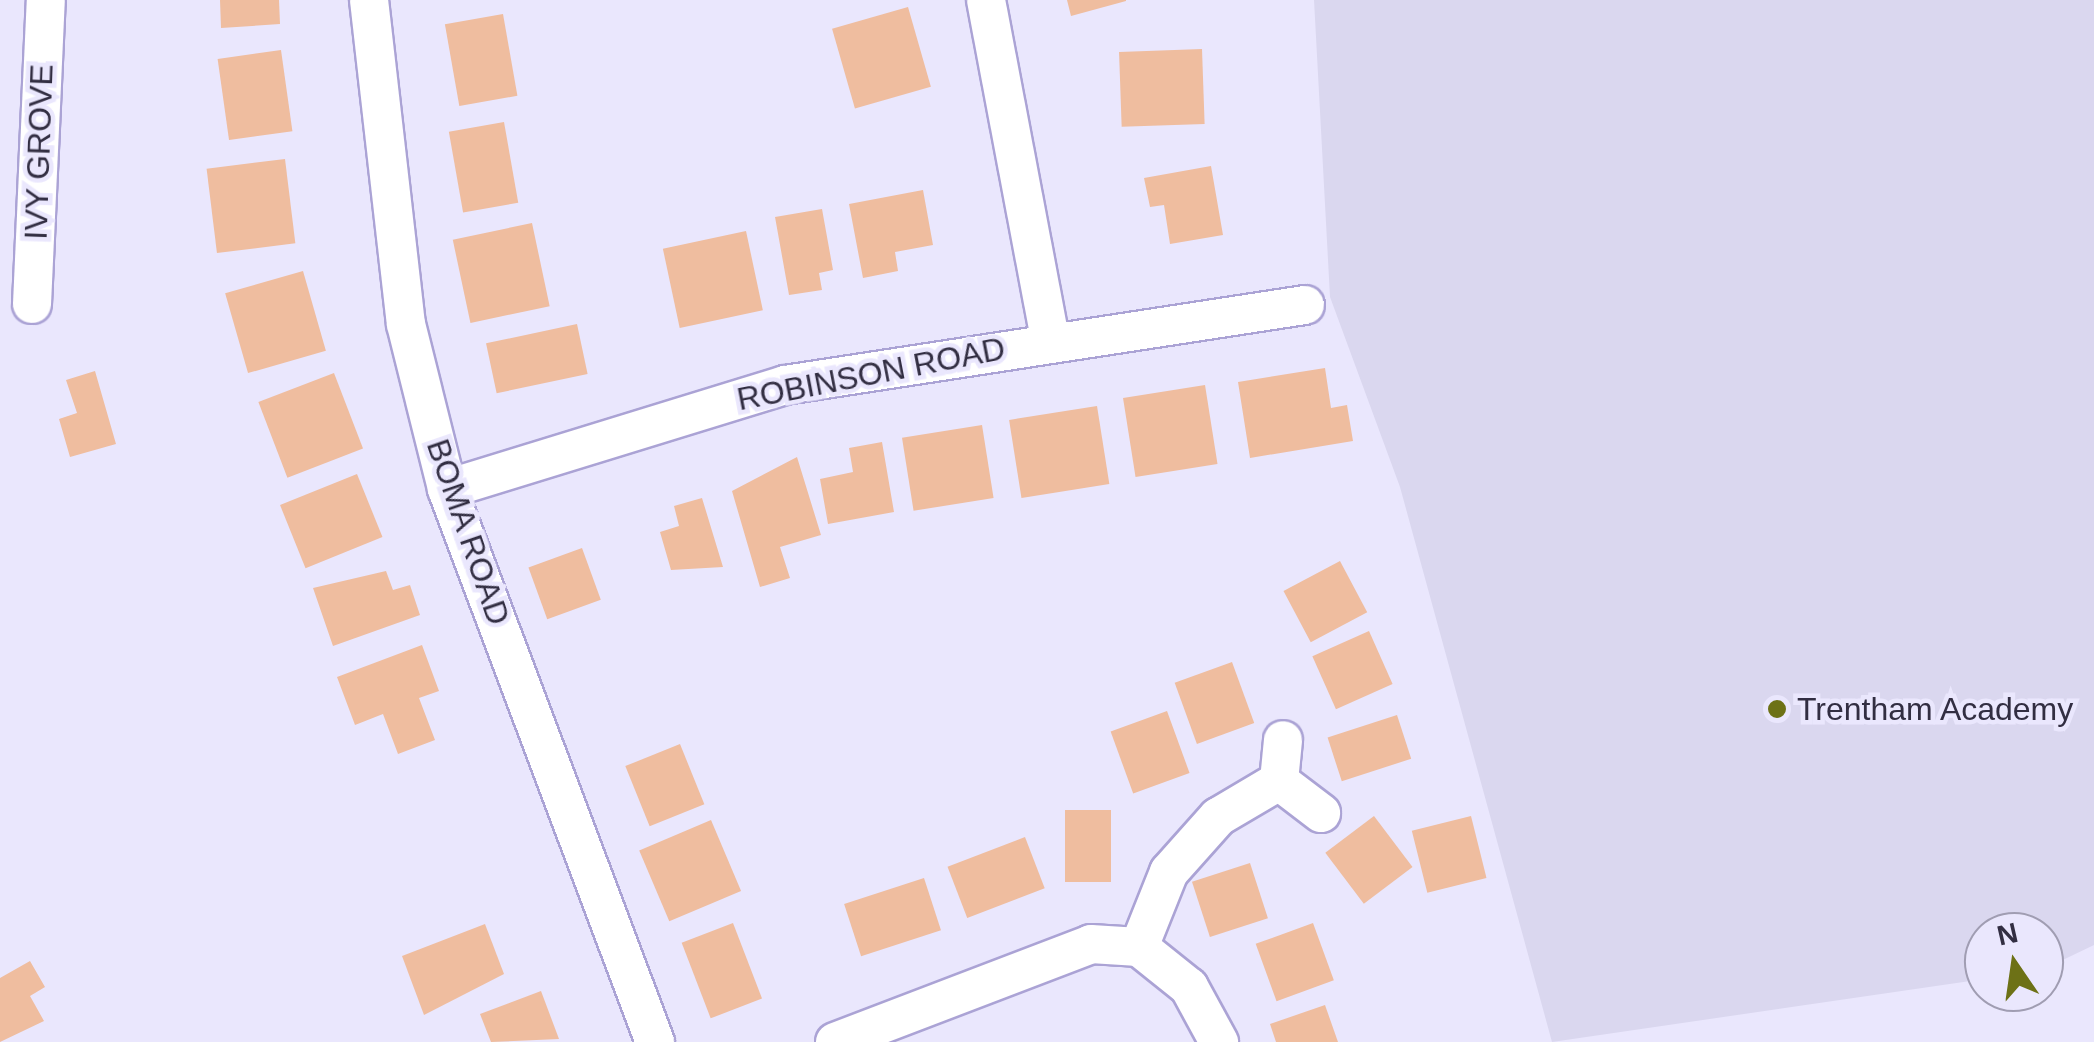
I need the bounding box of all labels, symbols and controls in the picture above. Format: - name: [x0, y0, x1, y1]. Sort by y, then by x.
- street label: IVY GROVE: [17, 63, 61, 241]
- street label: ROBINSON ROAD: [734, 329, 1008, 419]
- street label: BOMA ROAD: [418, 433, 518, 631]
- place label: Trentham Academy: [1797, 690, 2075, 728]
- marker: Trentham Academy: [1766, 698, 1788, 720]
- north arrow: [1964, 912, 2064, 1012]
- text: N: [1994, 917, 2021, 952]

